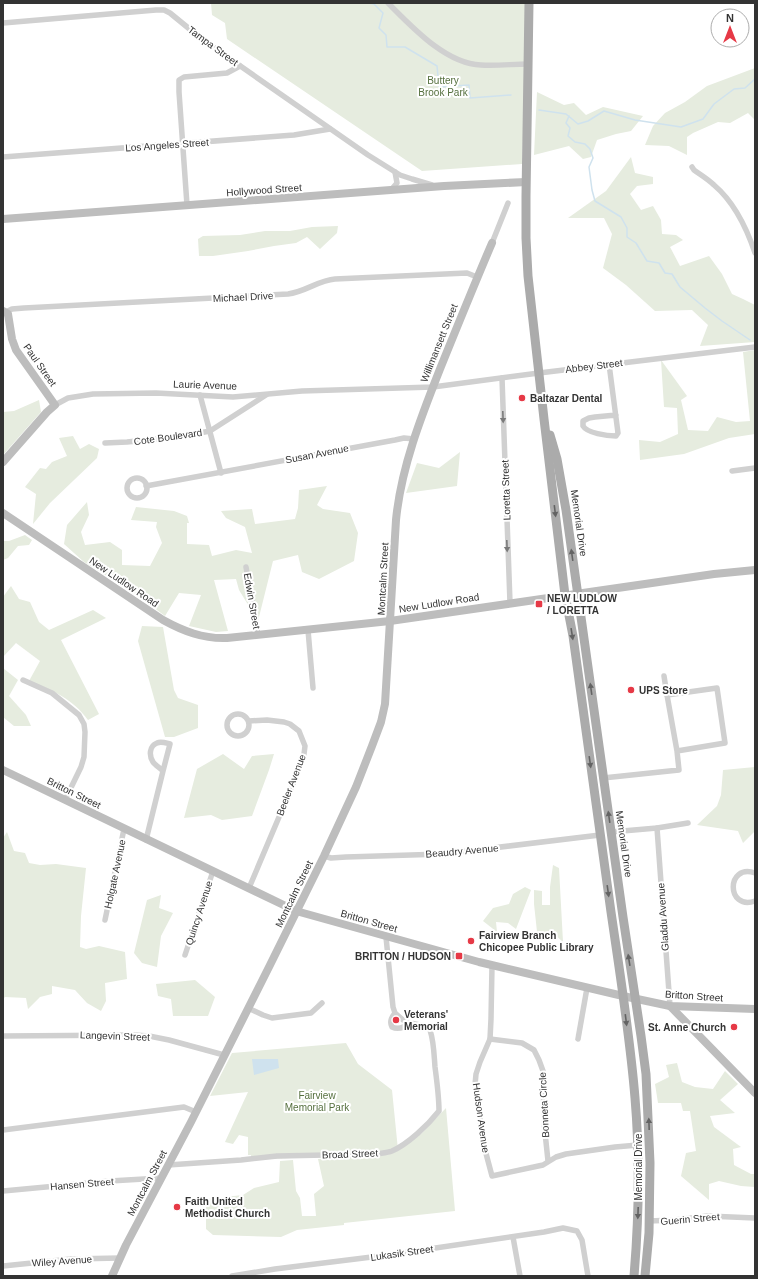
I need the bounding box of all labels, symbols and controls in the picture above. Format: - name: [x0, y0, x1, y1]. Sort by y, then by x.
- north arrow: [710, 8, 750, 48]
- text: N: [726, 12, 734, 24]
- street label: Tampa Street: [186, 24, 240, 68]
- park label: Buttery Brook Park: [418, 75, 469, 98]
- street label: Los Angeles Street: [125, 137, 209, 153]
- street label: Hollywood Street: [226, 182, 302, 198]
- street label: Michael Drive: [212, 290, 274, 304]
- street label: Willimansett Street: [418, 302, 460, 384]
- street label: Paul Street: [21, 342, 59, 389]
- street label: Abbey Street: [565, 357, 624, 375]
- street label: Laurie Avenue: [173, 378, 237, 392]
- marker: Baltazar Dental: [517, 393, 527, 403]
- place label: Baltazar Dental: [530, 393, 602, 404]
- one-way arrow: [500, 411, 506, 424]
- street label: Cote Boulevard: [133, 427, 203, 447]
- street label: Susan Avenue: [284, 442, 350, 466]
- street label: Loretta Street: [499, 459, 513, 520]
- street label: Memorial Drive: [569, 489, 589, 557]
- one-way arrow: [552, 505, 559, 517]
- one-way arrow: [504, 540, 511, 552]
- street label: Montcalm Street: [376, 542, 390, 616]
- one-way arrow: [569, 549, 576, 561]
- street label: New Ludlow Road: [87, 555, 161, 609]
- street label: Edwin Street: [242, 572, 262, 630]
- street label: New Ludlow Road: [398, 591, 480, 615]
- place label: NEW LUDLOW / LORETTA: [547, 593, 618, 616]
- marker: NEW LUDLOW / LORETTA: [534, 599, 544, 609]
- one-way arrow: [569, 628, 575, 640]
- one-way arrow: [588, 683, 594, 695]
- marker: UPS Store: [626, 685, 636, 695]
- place label: UPS Store: [639, 685, 688, 696]
- street label: Beeler Avenue: [274, 752, 308, 817]
- one-way arrow: [587, 756, 593, 768]
- street label: Britton Street: [45, 775, 103, 811]
- street label: Memorial Drive: [614, 810, 634, 878]
- one-way arrow: [606, 811, 612, 823]
- street label: Holgate Avenue: [102, 838, 128, 910]
- street label: Beaudry Avenue: [425, 842, 499, 860]
- street label: Montcalm Street: [273, 859, 315, 929]
- street label: Quincy Avenue: [183, 879, 215, 947]
- street label: Gladdu Avenue: [655, 882, 671, 951]
- one-way arrow: [605, 885, 611, 897]
- street label: Britton Street: [339, 908, 399, 934]
- place label: Fairview Branch Chicopee Public Library: [479, 930, 594, 953]
- marker: Fairview Branch Chicopee Public Library: [466, 936, 476, 946]
- place label: BRITTON / HUDSON: [355, 951, 451, 962]
- marker: BRITTON / HUDSON: [454, 951, 464, 961]
- one-way arrow: [626, 954, 632, 966]
- street label: Britton Street: [665, 988, 724, 1004]
- place label: Veterans' Memorial: [404, 1009, 448, 1032]
- one-way arrow: [623, 1014, 629, 1026]
- marker: Veterans' Memorial: [391, 1015, 401, 1025]
- place label: St. Anne Church: [648, 1022, 726, 1033]
- marker: St. Anne Church: [729, 1022, 739, 1032]
- street label: Langevin Street: [80, 1029, 150, 1043]
- street label: Bonneta Circle: [537, 1072, 551, 1138]
- street label: Hudson Avenue: [471, 1082, 491, 1154]
- park label: Fairview Memorial Park: [285, 1090, 350, 1113]
- one-way arrow: [645, 1118, 652, 1130]
- street label: Memorial Drive: [633, 1133, 644, 1201]
- street label: Montcalm Street: [125, 1148, 169, 1218]
- street label: Broad Street: [322, 1148, 378, 1160]
- street label: Hansen Street: [50, 1176, 115, 1192]
- place label: Faith United Methodist Church: [185, 1196, 270, 1219]
- marker: Faith United Methodist Church: [172, 1202, 182, 1212]
- one-way arrow: [635, 1207, 641, 1220]
- street label: Guerin Street: [660, 1211, 720, 1227]
- street label: Lukasik Street: [370, 1243, 434, 1263]
- street label: Wiley Avenue: [31, 1253, 93, 1269]

